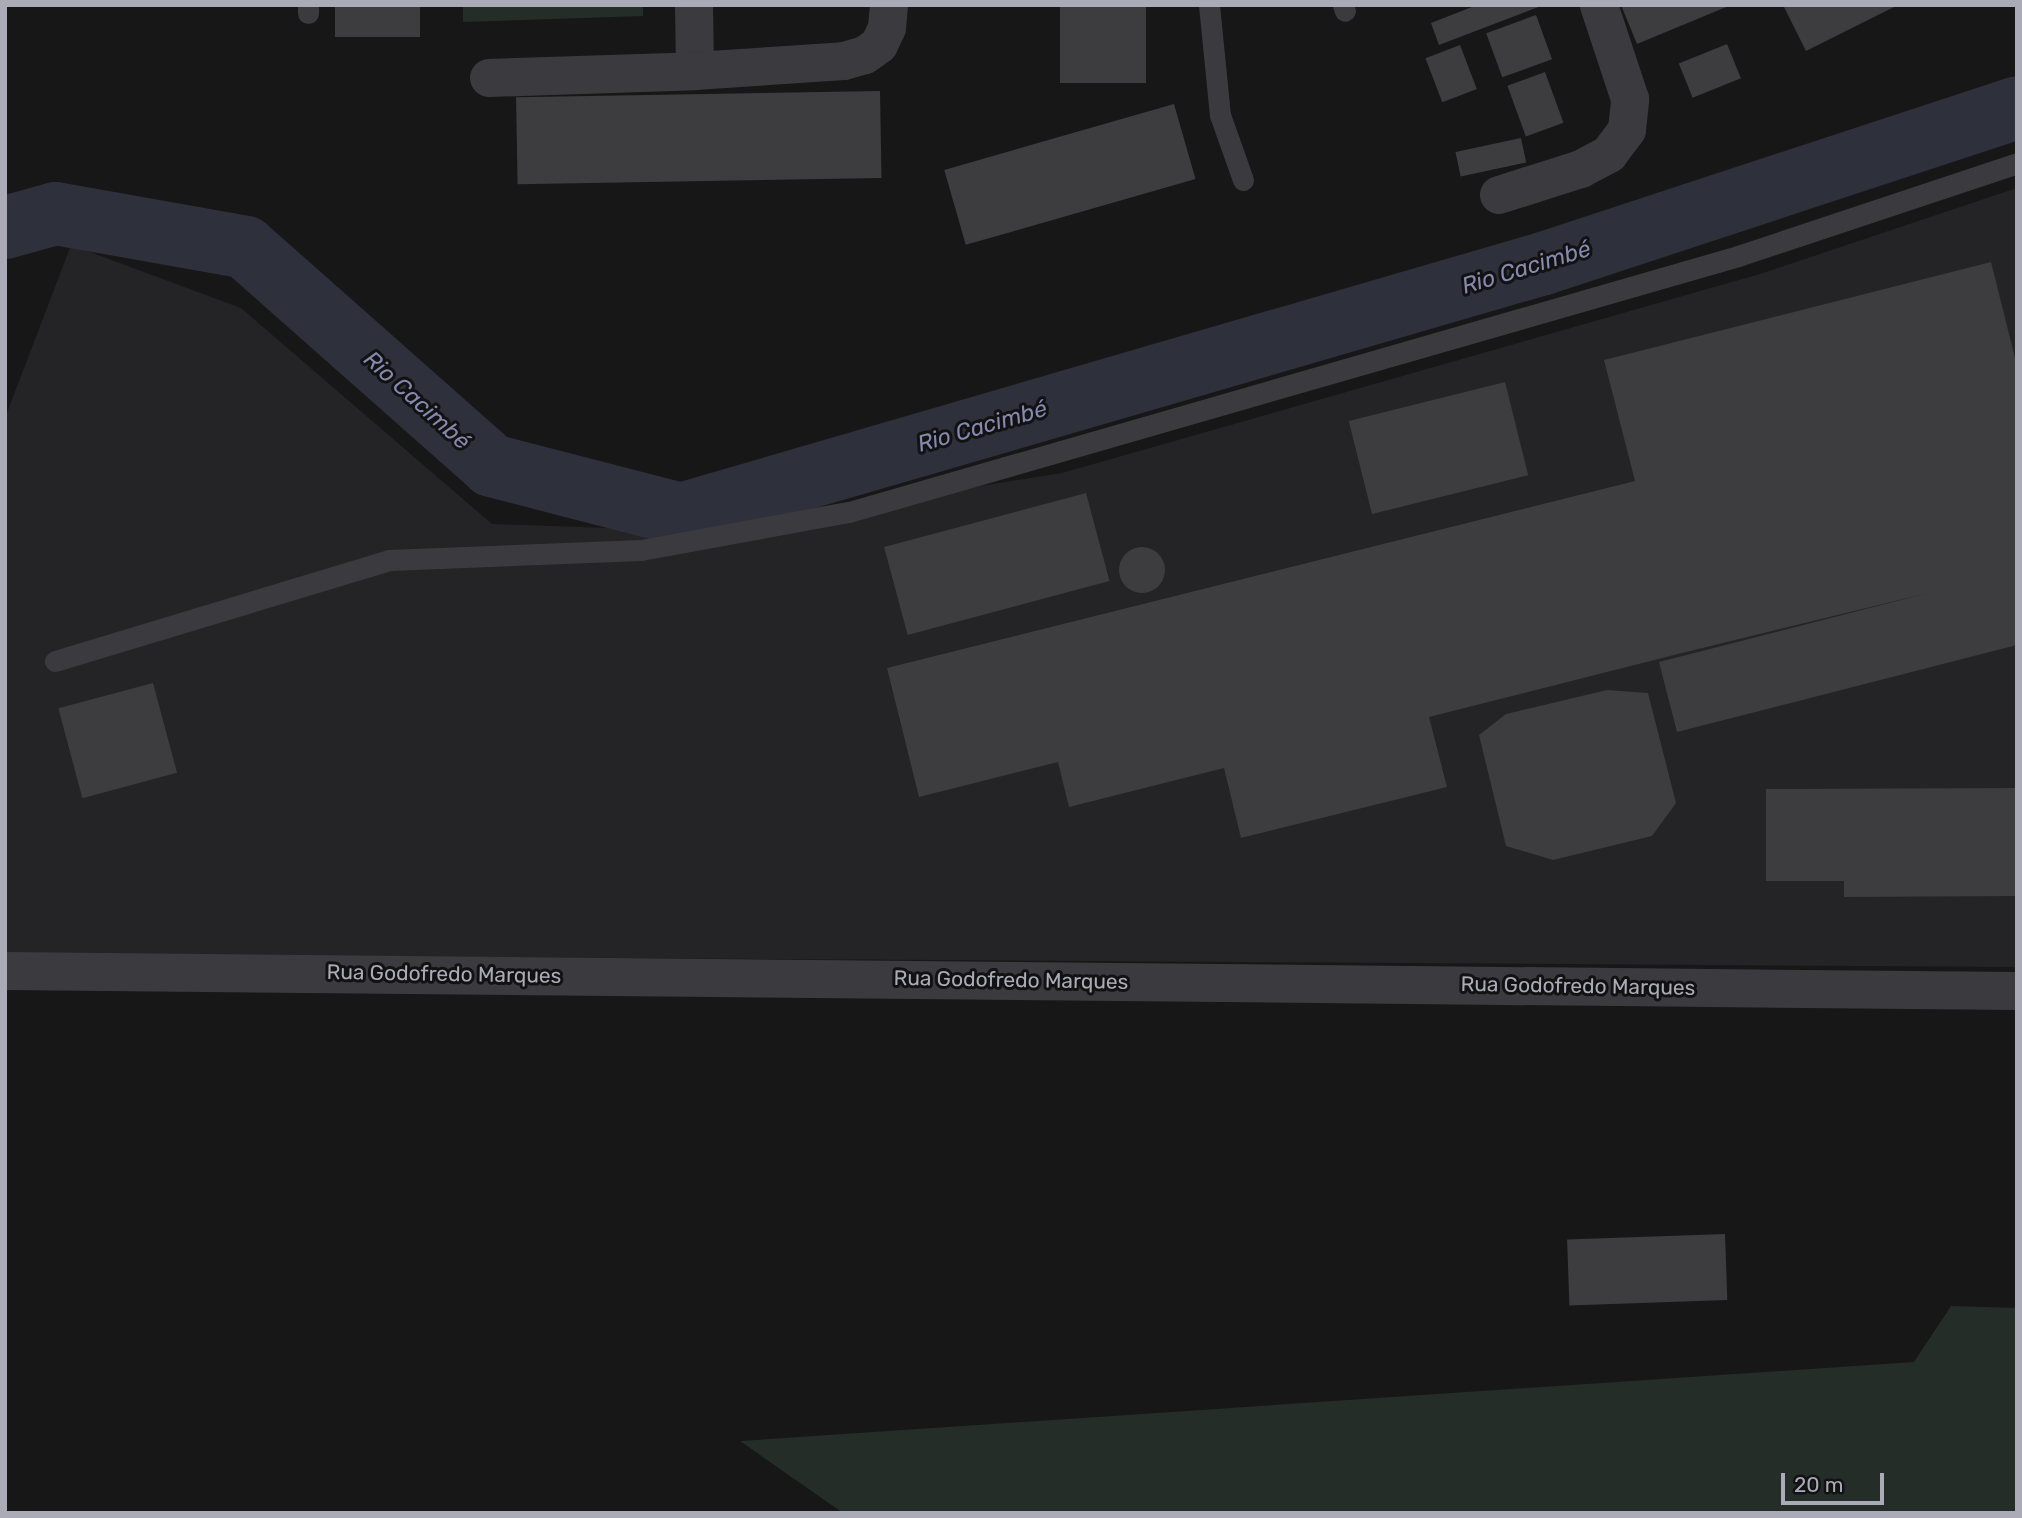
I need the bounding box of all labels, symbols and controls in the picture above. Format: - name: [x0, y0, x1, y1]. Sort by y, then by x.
- water label: Rio Cacimbé: [1458, 234, 1594, 300]
- water label: Rio Cacimbé: [358, 345, 476, 455]
- water label: Rio Cacimbé: [914, 394, 1050, 458]
- street label: Rua Godofredo Marques: [326, 959, 562, 989]
- street label: Rua Godofredo Marques: [893, 965, 1129, 995]
- street label: Rua Godofredo Marques: [1460, 971, 1696, 1001]
- scale bar: [1784, 1458, 1887, 1502]
- text: 20 m: [1794, 1472, 1843, 1497]

